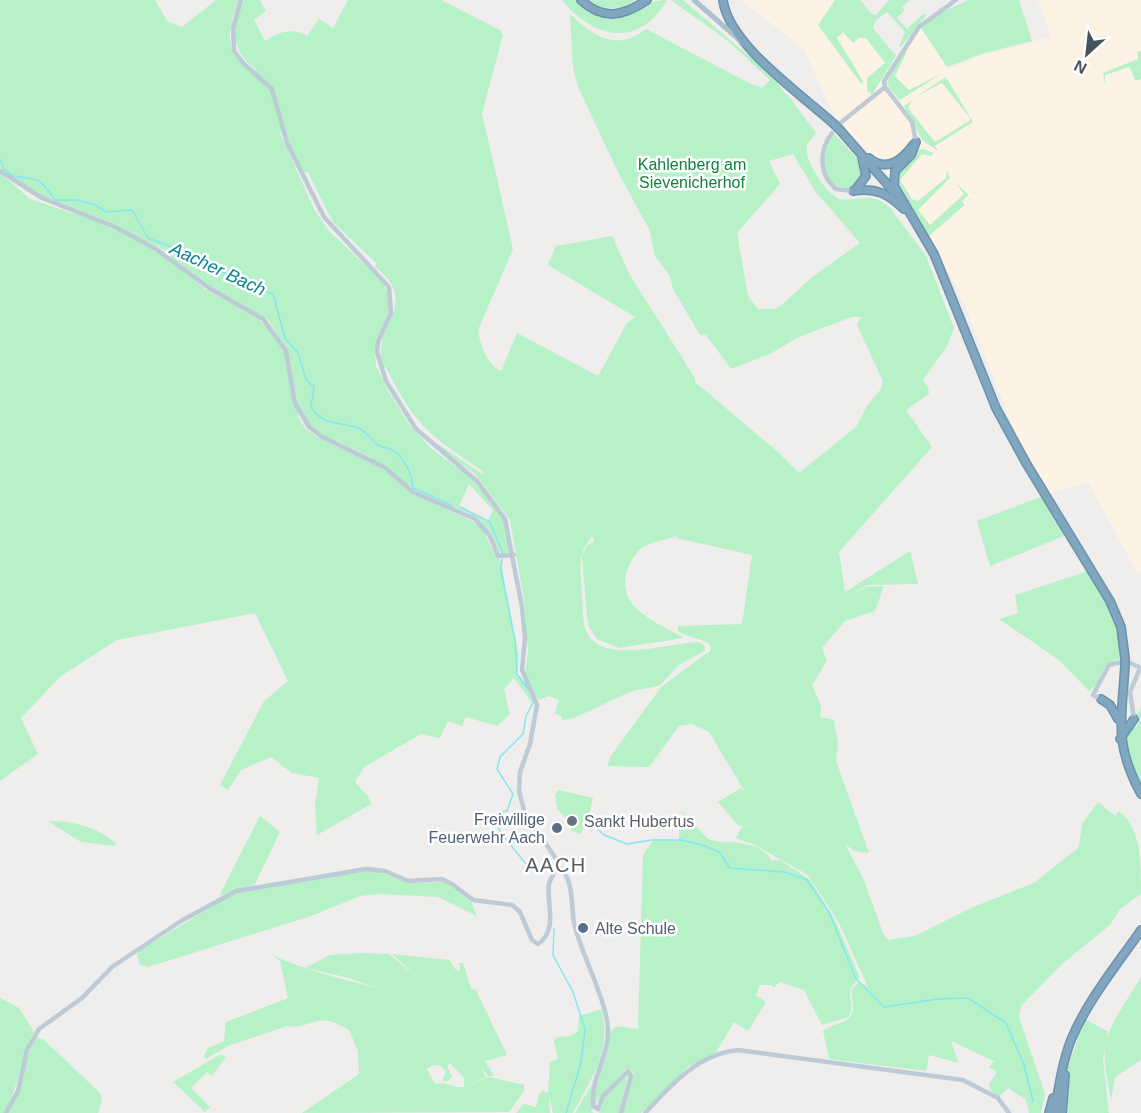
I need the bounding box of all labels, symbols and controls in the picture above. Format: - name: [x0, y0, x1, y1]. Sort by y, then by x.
- north arrow: [1057, 24, 1117, 84]
- text: N: [1071, 57, 1089, 77]
- park label: Kahlenberg am Sievenicherhof: [638, 156, 746, 191]
- water label: Aacher Bach: [166, 238, 269, 300]
- place label: Freiwillige Feuerwehr Aach: [428, 811, 545, 846]
- place label: Sankt Hubertus: [584, 813, 694, 830]
- marker: Sankt Hubertus: [565, 814, 579, 828]
- marker: Freiwillige Feuerwehr Aach: [550, 821, 564, 835]
- district label: AACH: [525, 854, 587, 876]
- place label: Alte Schule: [595, 920, 676, 937]
- marker: Alte Schule: [576, 921, 590, 935]

